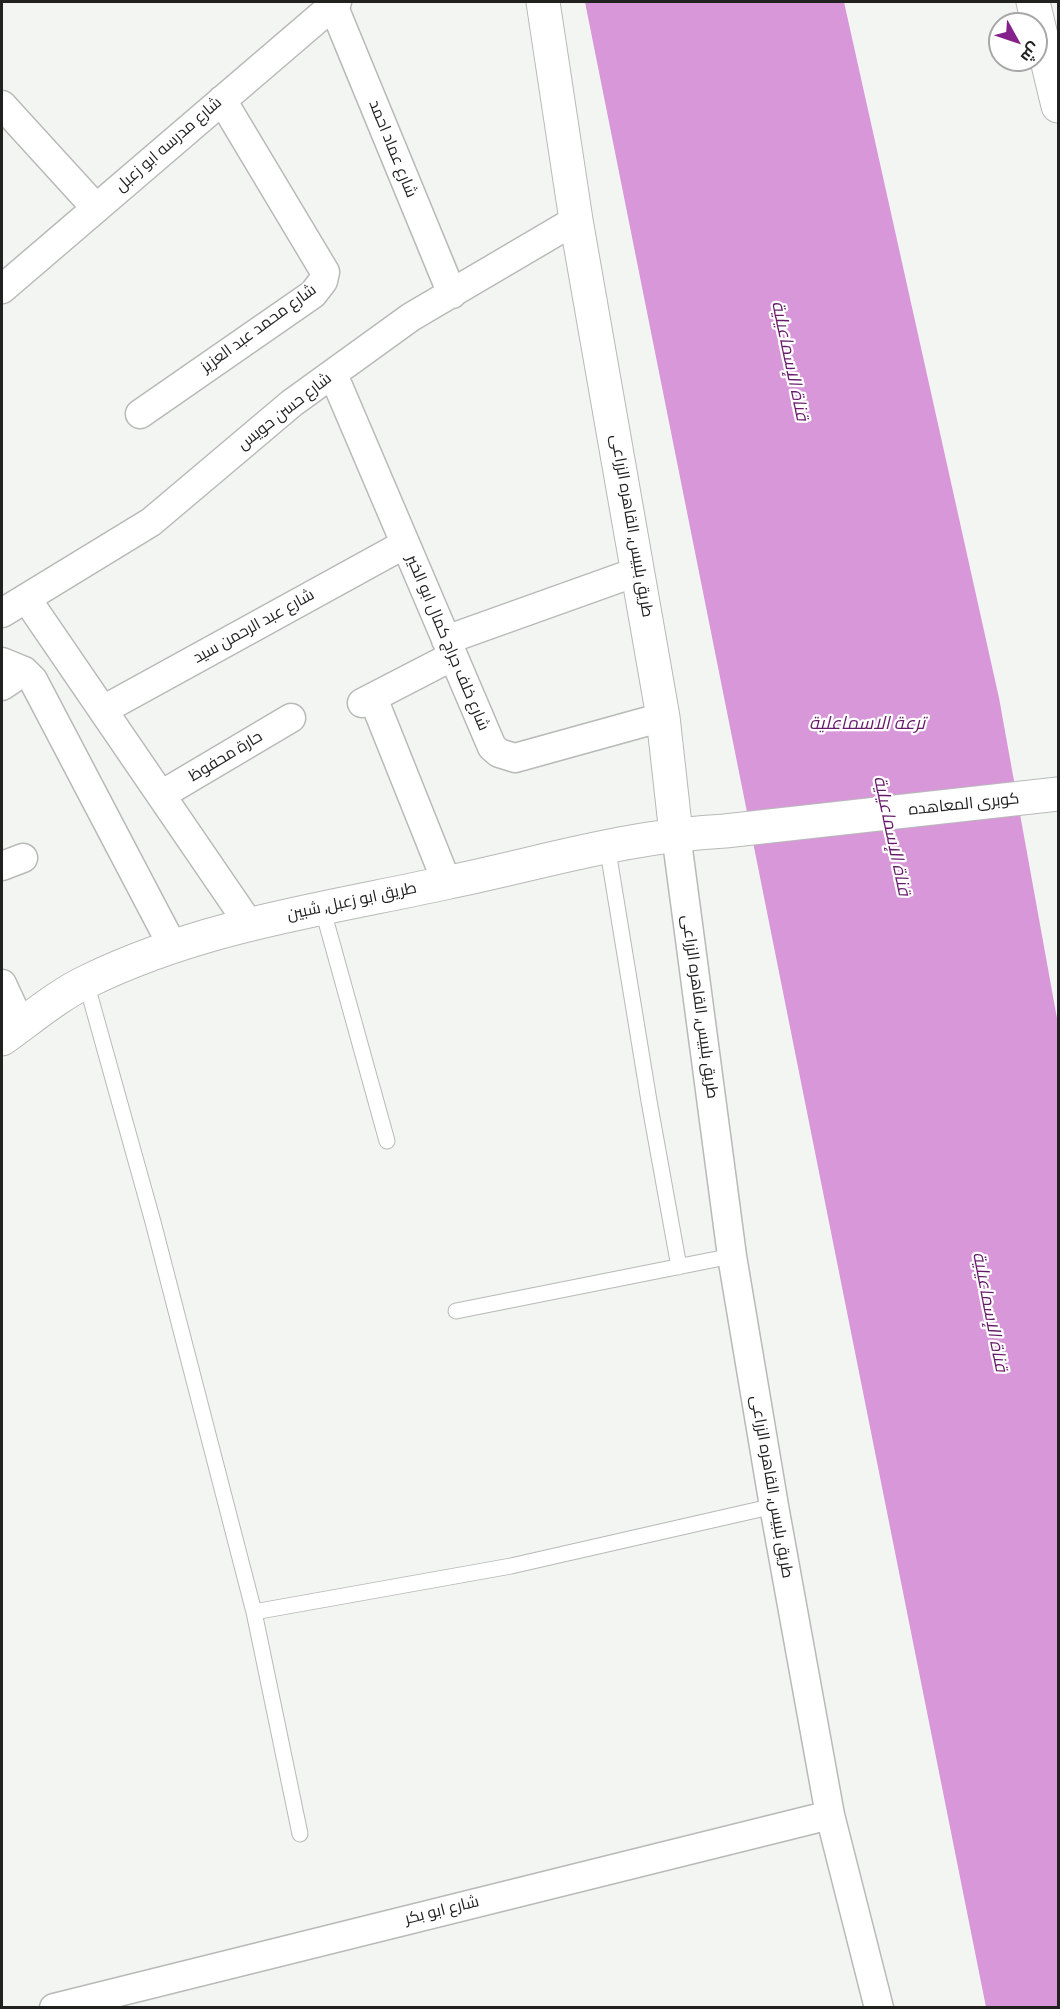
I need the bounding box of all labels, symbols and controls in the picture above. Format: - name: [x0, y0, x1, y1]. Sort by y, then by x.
- north arrow: [988, 12, 1048, 72]
- text: ش: [1017, 39, 1045, 67]
- street label: شارع مدرسه ابو زعبل: [112, 93, 226, 197]
- street label: شارع عماد احمد: [364, 97, 420, 201]
- street label: شارع محمد عبد العزيز: [198, 281, 320, 377]
- water label: قناة الإسماعيلية: [766, 299, 812, 423]
- street label: شارع حسن حويس: [234, 369, 336, 455]
- street label: طريق بلبيس, القاهره الزراعى: [605, 433, 657, 619]
- street label: شارع خلف جراج كمال ابو الخير: [401, 552, 493, 734]
- street label: شارع عبد الرحمن سيد: [190, 586, 318, 668]
- water label: ترعة الاسماعلية: [809, 713, 925, 735]
- street label: حارة محفوظ: [186, 728, 266, 786]
- water label: قناة الإسماعيلية: [868, 774, 914, 898]
- street label: كوبرى المعاهده: [908, 790, 1020, 820]
- street label: طريق ابو زعبل, شبين: [285, 879, 419, 925]
- street label: طريق بلبيس, القاهره الزراعى: [677, 914, 721, 1100]
- water label: قناة الإسماعيلية: [967, 1250, 1011, 1374]
- street label: طريق بلبيس, القاهره الزراعى: [745, 1394, 797, 1580]
- street label: شارع ابو بكر: [403, 1893, 481, 1929]

